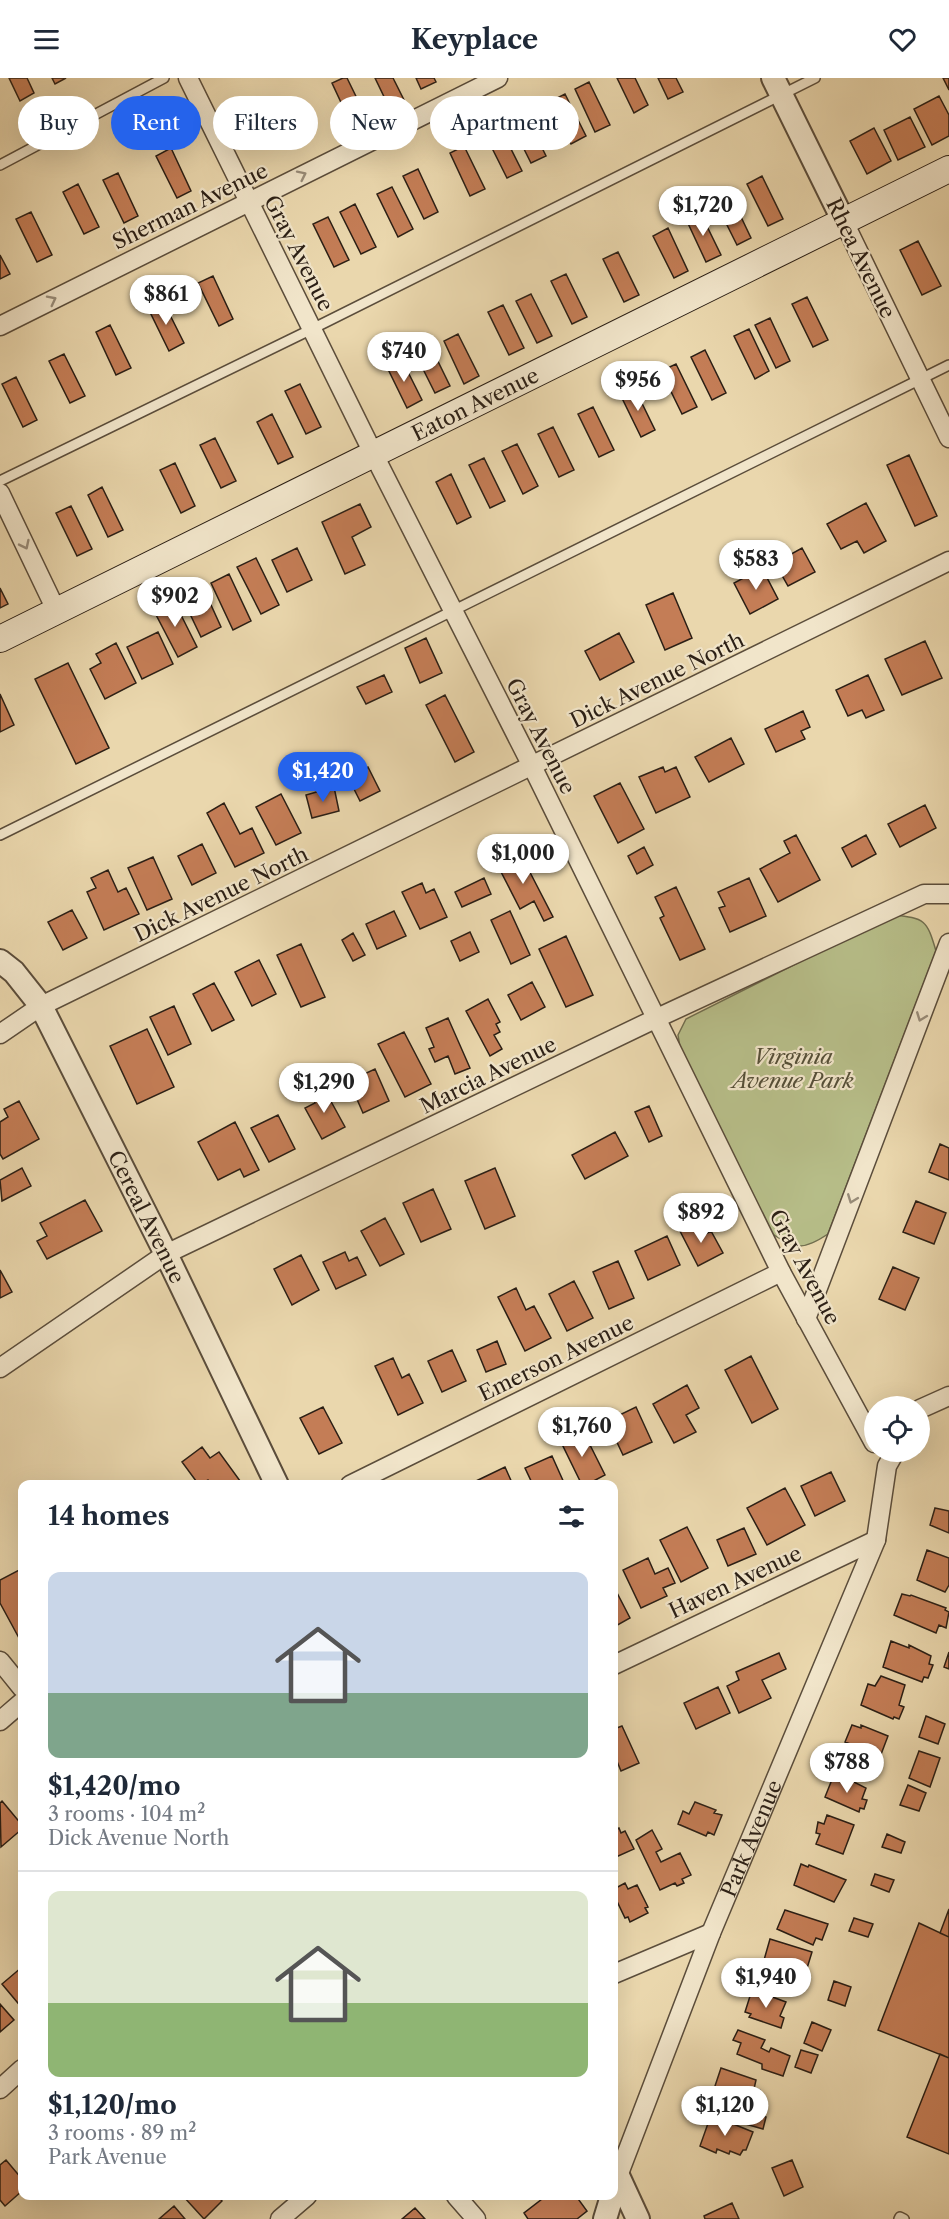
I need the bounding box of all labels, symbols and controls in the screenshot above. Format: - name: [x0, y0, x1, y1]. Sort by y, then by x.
- icon: menu: [30, 23, 63, 56]
- text: Keyplace: [411, 23, 538, 56]
- icon: heart: [886, 23, 919, 56]
- chip: Buy: [18, 96, 99, 150]
- chip: Rent: [111, 96, 201, 150]
- chip: Filters: [213, 96, 318, 150]
- chip: New: [330, 96, 418, 150]
- chip: Apartment: [430, 96, 579, 150]
- street label: Sherman Avenue: [108, 158, 272, 254]
- one-way arrow: [296, 171, 306, 182]
- pin: $1,720: [654, 186, 752, 237]
- street label: Gray Avenue: [259, 191, 339, 315]
- text: $1,720: [673, 193, 733, 217]
- street label: Rhea Avenue: [821, 194, 901, 322]
- pin: $861: [130, 275, 202, 326]
- text: $861: [144, 282, 188, 306]
- one-way arrow: [46, 295, 57, 307]
- pin: $740: [368, 332, 440, 383]
- text: $740: [381, 339, 427, 363]
- pin: $956: [602, 361, 674, 412]
- street label: Eaton Avenue: [407, 362, 543, 446]
- text: $956: [615, 368, 661, 392]
- one-way arrow: [18, 539, 30, 550]
- pin: $583: [720, 540, 792, 591]
- text: $583: [733, 547, 779, 571]
- pin: $902: [139, 577, 211, 628]
- text: $902: [151, 584, 199, 608]
- street label: Dick Avenue North: [566, 627, 748, 733]
- street label: Gray Avenue: [501, 674, 581, 798]
- pin: $1,420: [274, 752, 372, 803]
- text: $1,420: [292, 759, 354, 783]
- pin: $1,000: [474, 834, 572, 885]
- street label: Dick Avenue North: [130, 841, 312, 947]
- text: $1,000: [491, 841, 555, 865]
- one-way arrow: [915, 1011, 928, 1022]
- street label: Marcia Avenue: [416, 1031, 560, 1119]
- park label: Virginia Avenue Park: [729, 1044, 854, 1093]
- pin: $1,290: [275, 1063, 373, 1114]
- text: $1,290: [293, 1070, 355, 1094]
- street label: Cereal Avenue: [103, 1146, 191, 1287]
- pin: $892: [665, 1193, 737, 1244]
- one-way arrow: [846, 1194, 859, 1204]
- text: $892: [677, 1200, 725, 1224]
- street label: Gray Avenue: [764, 1205, 846, 1329]
- street label: Emerson Avenue: [474, 1310, 638, 1406]
- map controls: [864, 1396, 930, 1462]
- button: locate: [864, 1396, 930, 1462]
- pin: $1,760: [533, 1407, 631, 1458]
- text: $1,760: [552, 1414, 612, 1438]
- text: 14 homes: [48, 1500, 170, 1532]
- icon: filters: [555, 1500, 588, 1533]
- street label: Haven Avenue: [665, 1540, 805, 1624]
- icon: home: [264, 1611, 372, 1719]
- pin: $788: [811, 1743, 883, 1794]
- text: $788: [824, 1750, 870, 1774]
- text: $1,420/mo: [48, 1770, 180, 1802]
- street label: Park Avenue: [715, 1776, 786, 1901]
- text: 3 rooms · 104 m²: [48, 1802, 205, 1826]
- text: Dick Avenue North: [48, 1826, 229, 1850]
- icon: home: [264, 1930, 372, 2038]
- pin: $1,940: [717, 1958, 815, 2009]
- text: $1,940: [735, 1965, 797, 1989]
- pin: $1,120: [676, 2086, 774, 2137]
- text: $1,120/mo: [48, 2089, 177, 2121]
- text: $1,120: [695, 2093, 755, 2117]
- text: 3 rooms · 89 m²: [48, 2121, 196, 2145]
- text: Park Avenue: [48, 2145, 167, 2169]

